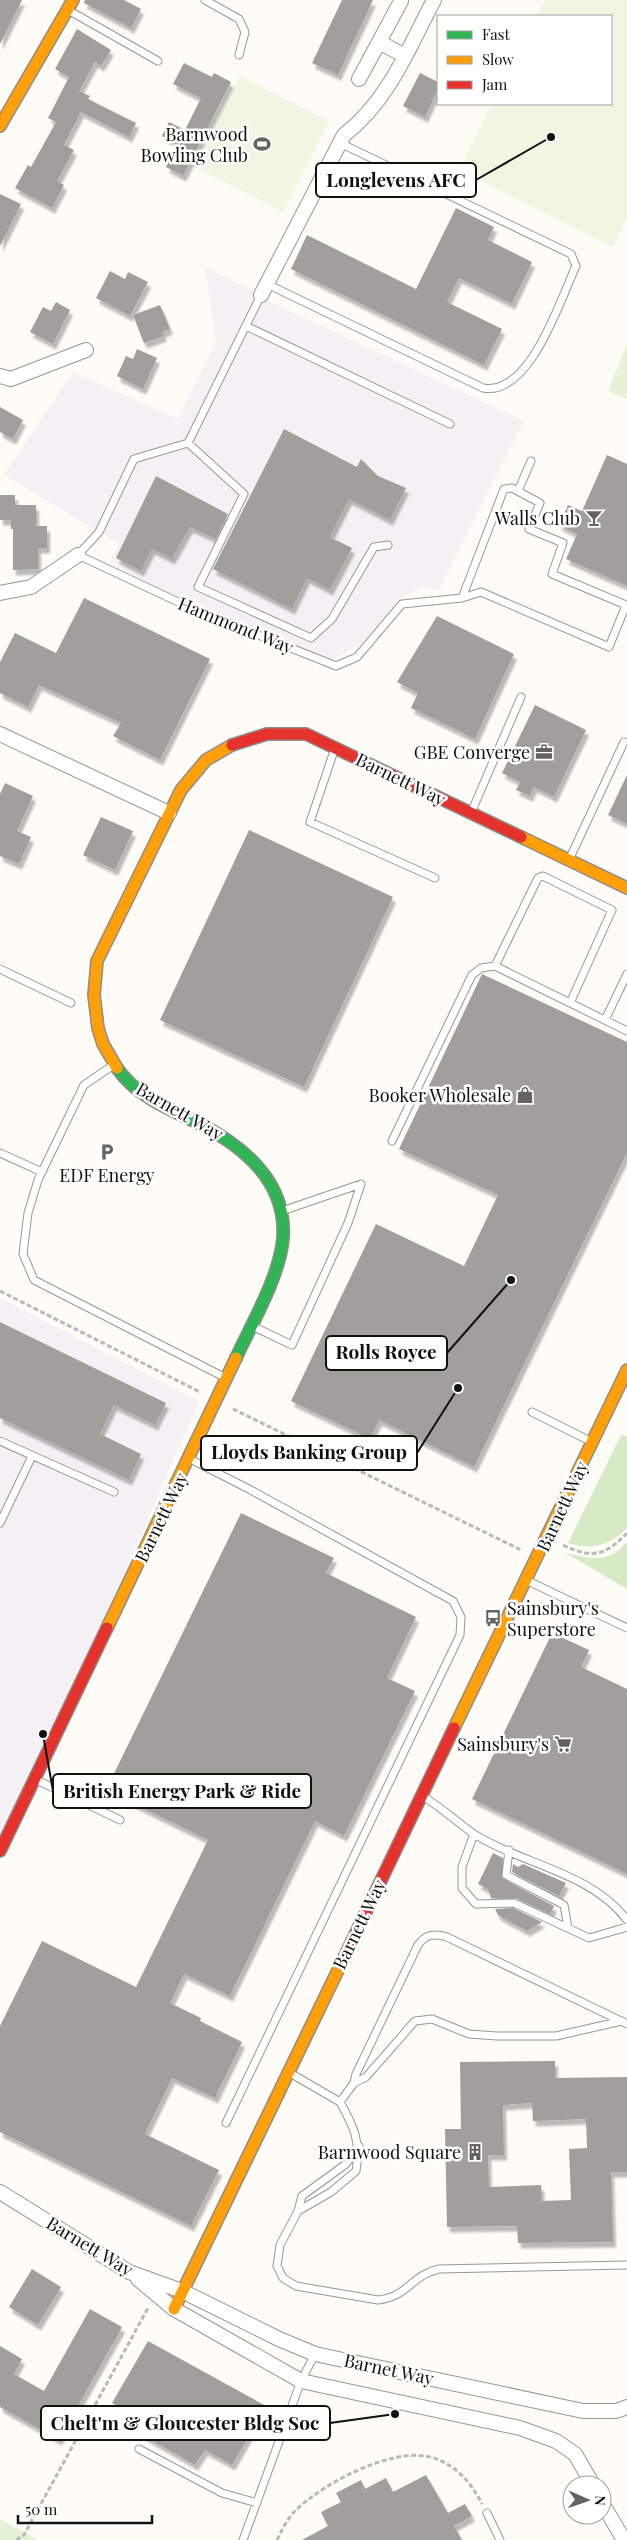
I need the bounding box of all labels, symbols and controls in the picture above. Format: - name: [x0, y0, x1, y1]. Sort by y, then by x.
- legend: [437, 15, 612, 105]
- text: Fast: [482, 24, 511, 44]
- text: Slow: [482, 49, 514, 69]
- text: Jam: [481, 74, 508, 94]
- place label: Barnwood Bowling Club: [141, 122, 249, 167]
- sports icon: Barnwood Bowling Club: [252, 134, 272, 154]
- callout: Longlevens AFC: [316, 163, 476, 197]
- text: Longlevens AFC: [326, 166, 466, 192]
- place label: Walls Club: [494, 506, 580, 530]
- bar icon: Walls Club: [584, 508, 604, 528]
- street label: Hammond Way: [175, 591, 297, 659]
- place label: GBE Converge: [414, 740, 530, 764]
- office icon: GBE Converge: [534, 742, 554, 762]
- street label: Barnett Way: [352, 747, 450, 811]
- street label: Barnett Way: [132, 1076, 228, 1146]
- place label: Booker Wholesale: [369, 1083, 511, 1107]
- shop icon: Booker Wholesale: [515, 1085, 535, 1105]
- parking icon: EDF Energy: [97, 1142, 117, 1162]
- place label: EDF Energy: [59, 1163, 155, 1187]
- callout: Rolls Royce: [326, 1336, 447, 1370]
- text: Rolls Royce: [335, 1338, 437, 1364]
- callout: Lloyds Banking Group: [201, 1436, 417, 1470]
- text: Lloyds Banking Group: [211, 1438, 407, 1464]
- street label: Barnett Way: [531, 1457, 593, 1555]
- street label: Barnett Way: [129, 1468, 193, 1566]
- place label: Sainsbury's Superstore: [507, 1596, 599, 1641]
- bus stop icon: Sainsbury's Superstore: [483, 1608, 503, 1628]
- place label: Sainsbury's: [457, 1732, 549, 1756]
- supermarket icon: Sainsbury's: [553, 1734, 573, 1754]
- callout: British Energy Park & Ride: [53, 1774, 311, 1808]
- text: British Energy Park & Ride: [63, 1777, 301, 1803]
- street label: Barnett Way: [327, 1875, 391, 1973]
- place label: Barnwood Square: [318, 2140, 461, 2164]
- building icon: Barnwood Square: [465, 2142, 485, 2162]
- street label: Barnett Way: [42, 2211, 138, 2281]
- street label: Barnet Way: [342, 2348, 436, 2390]
- callout: Chelt'm & Gloucester Bldg Soc: [41, 2406, 330, 2440]
- text: Chelt'm & Gloucester Bldg Soc: [51, 2409, 319, 2435]
- north arrow: [562, 2475, 612, 2525]
- scale bar: [18, 2492, 151, 2524]
- text: N: [591, 2495, 610, 2506]
- text: 50 m: [25, 2499, 58, 2519]

